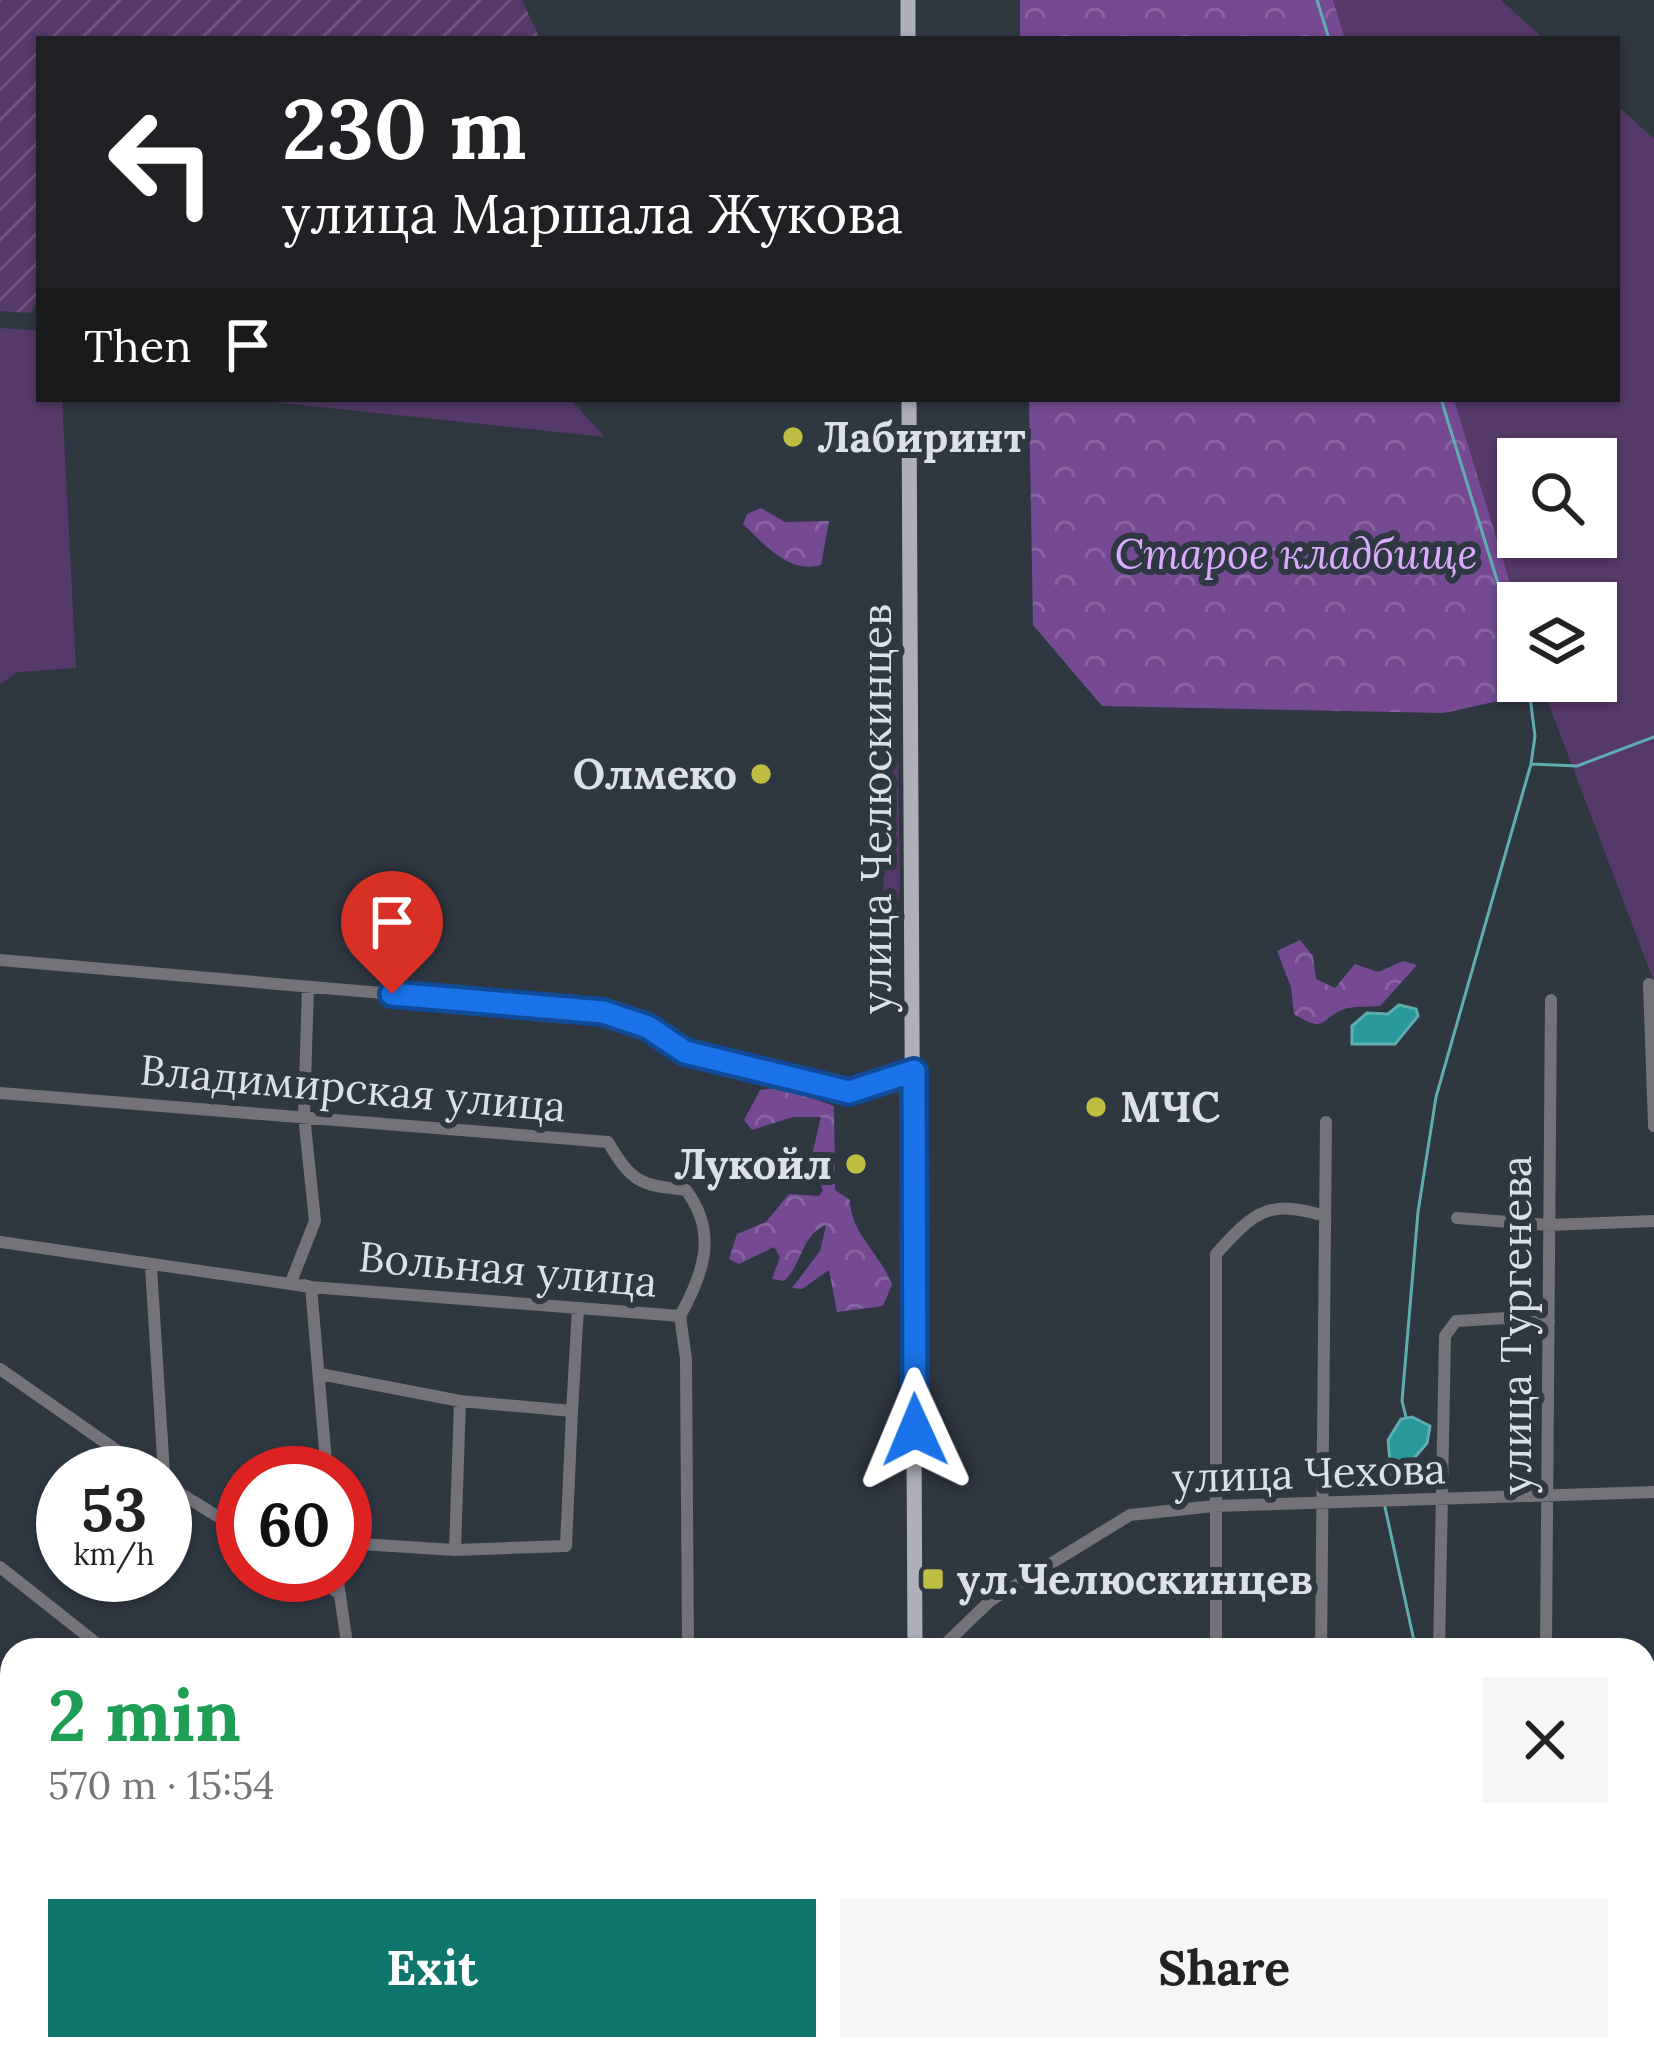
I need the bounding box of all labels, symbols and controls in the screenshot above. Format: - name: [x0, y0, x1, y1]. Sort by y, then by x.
- text: 230 m: [282, 74, 527, 182]
- icon: left: [84, 84, 240, 240]
- text: улица Маршала Жукова: [282, 179, 903, 248]
- icon: arrive: [215, 312, 281, 378]
- text: Then: [84, 317, 191, 374]
- place label: Лабиринт: [817, 410, 1026, 464]
- marker: Лабиринт: [780, 424, 806, 450]
- map controls: [1497, 438, 1617, 702]
- button: search: [1497, 438, 1617, 558]
- park label: Старое кладбище: [1114, 527, 1478, 581]
- button: layers: [1497, 582, 1617, 702]
- street label: улица Челюскинцев: [849, 604, 903, 1014]
- place label: Олмеко: [573, 747, 737, 801]
- marker: Олмеко: [748, 761, 774, 787]
- pin: [341, 871, 443, 994]
- icon: arrive: [359, 889, 425, 955]
- street label: Владимирская улица: [138, 1042, 568, 1134]
- place label: МЧС: [1120, 1080, 1220, 1134]
- marker: МЧС: [1083, 1094, 1109, 1120]
- place label: Лукойл: [674, 1137, 832, 1191]
- marker: Лукойл: [843, 1151, 869, 1177]
- street label: улица Тургенева: [1489, 1155, 1543, 1495]
- street label: Вольная улица: [357, 1229, 659, 1309]
- position arrow: [852, 1367, 978, 1493]
- street label: улица Чехова: [1171, 1441, 1447, 1505]
- speed limit sign: 60: [216, 1446, 372, 1602]
- text: 53: [81, 1471, 147, 1547]
- text: km/h: [73, 1535, 155, 1573]
- place label: ул.Челюскинцев: [957, 1552, 1313, 1606]
- marker: ул.Челюскинцев: [920, 1566, 946, 1592]
- text: 2 min: [48, 1669, 241, 1761]
- button: close: [1482, 1677, 1608, 1803]
- text: 570 m · 15:54: [48, 1760, 274, 1810]
- button: Exit: [48, 1899, 816, 2037]
- button: Share: [840, 1899, 1608, 2037]

